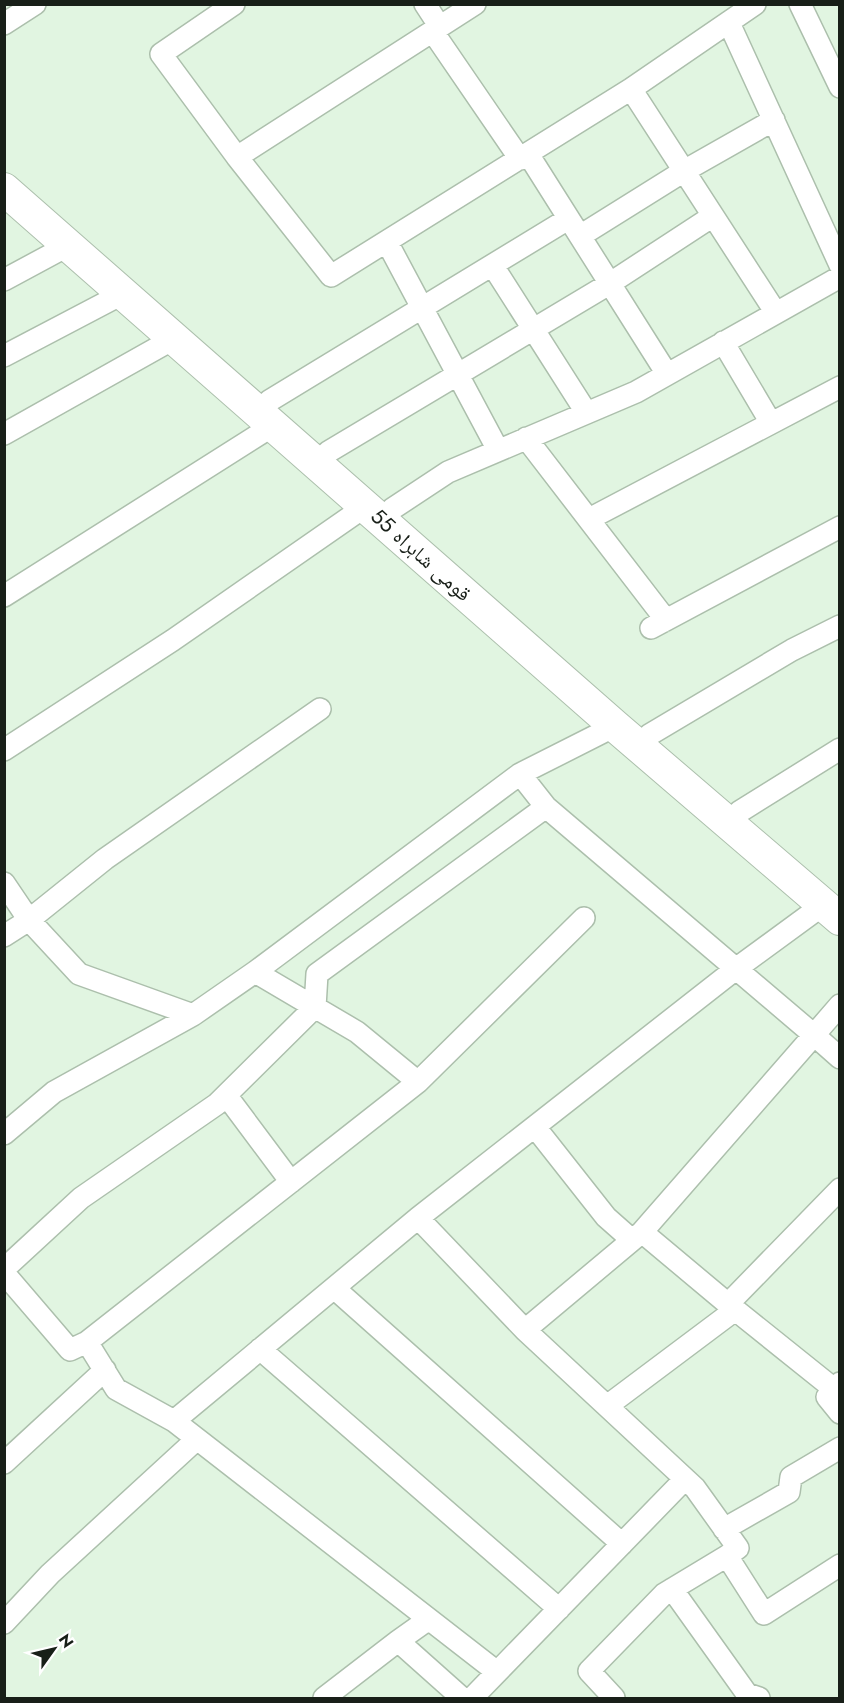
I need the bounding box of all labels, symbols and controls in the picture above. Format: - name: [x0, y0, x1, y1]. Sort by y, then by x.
- street label: قومی شاہراہ 55: [364, 502, 478, 608]
- north arrow: [24, 1619, 84, 1679]
- text: N: [53, 1629, 79, 1653]

